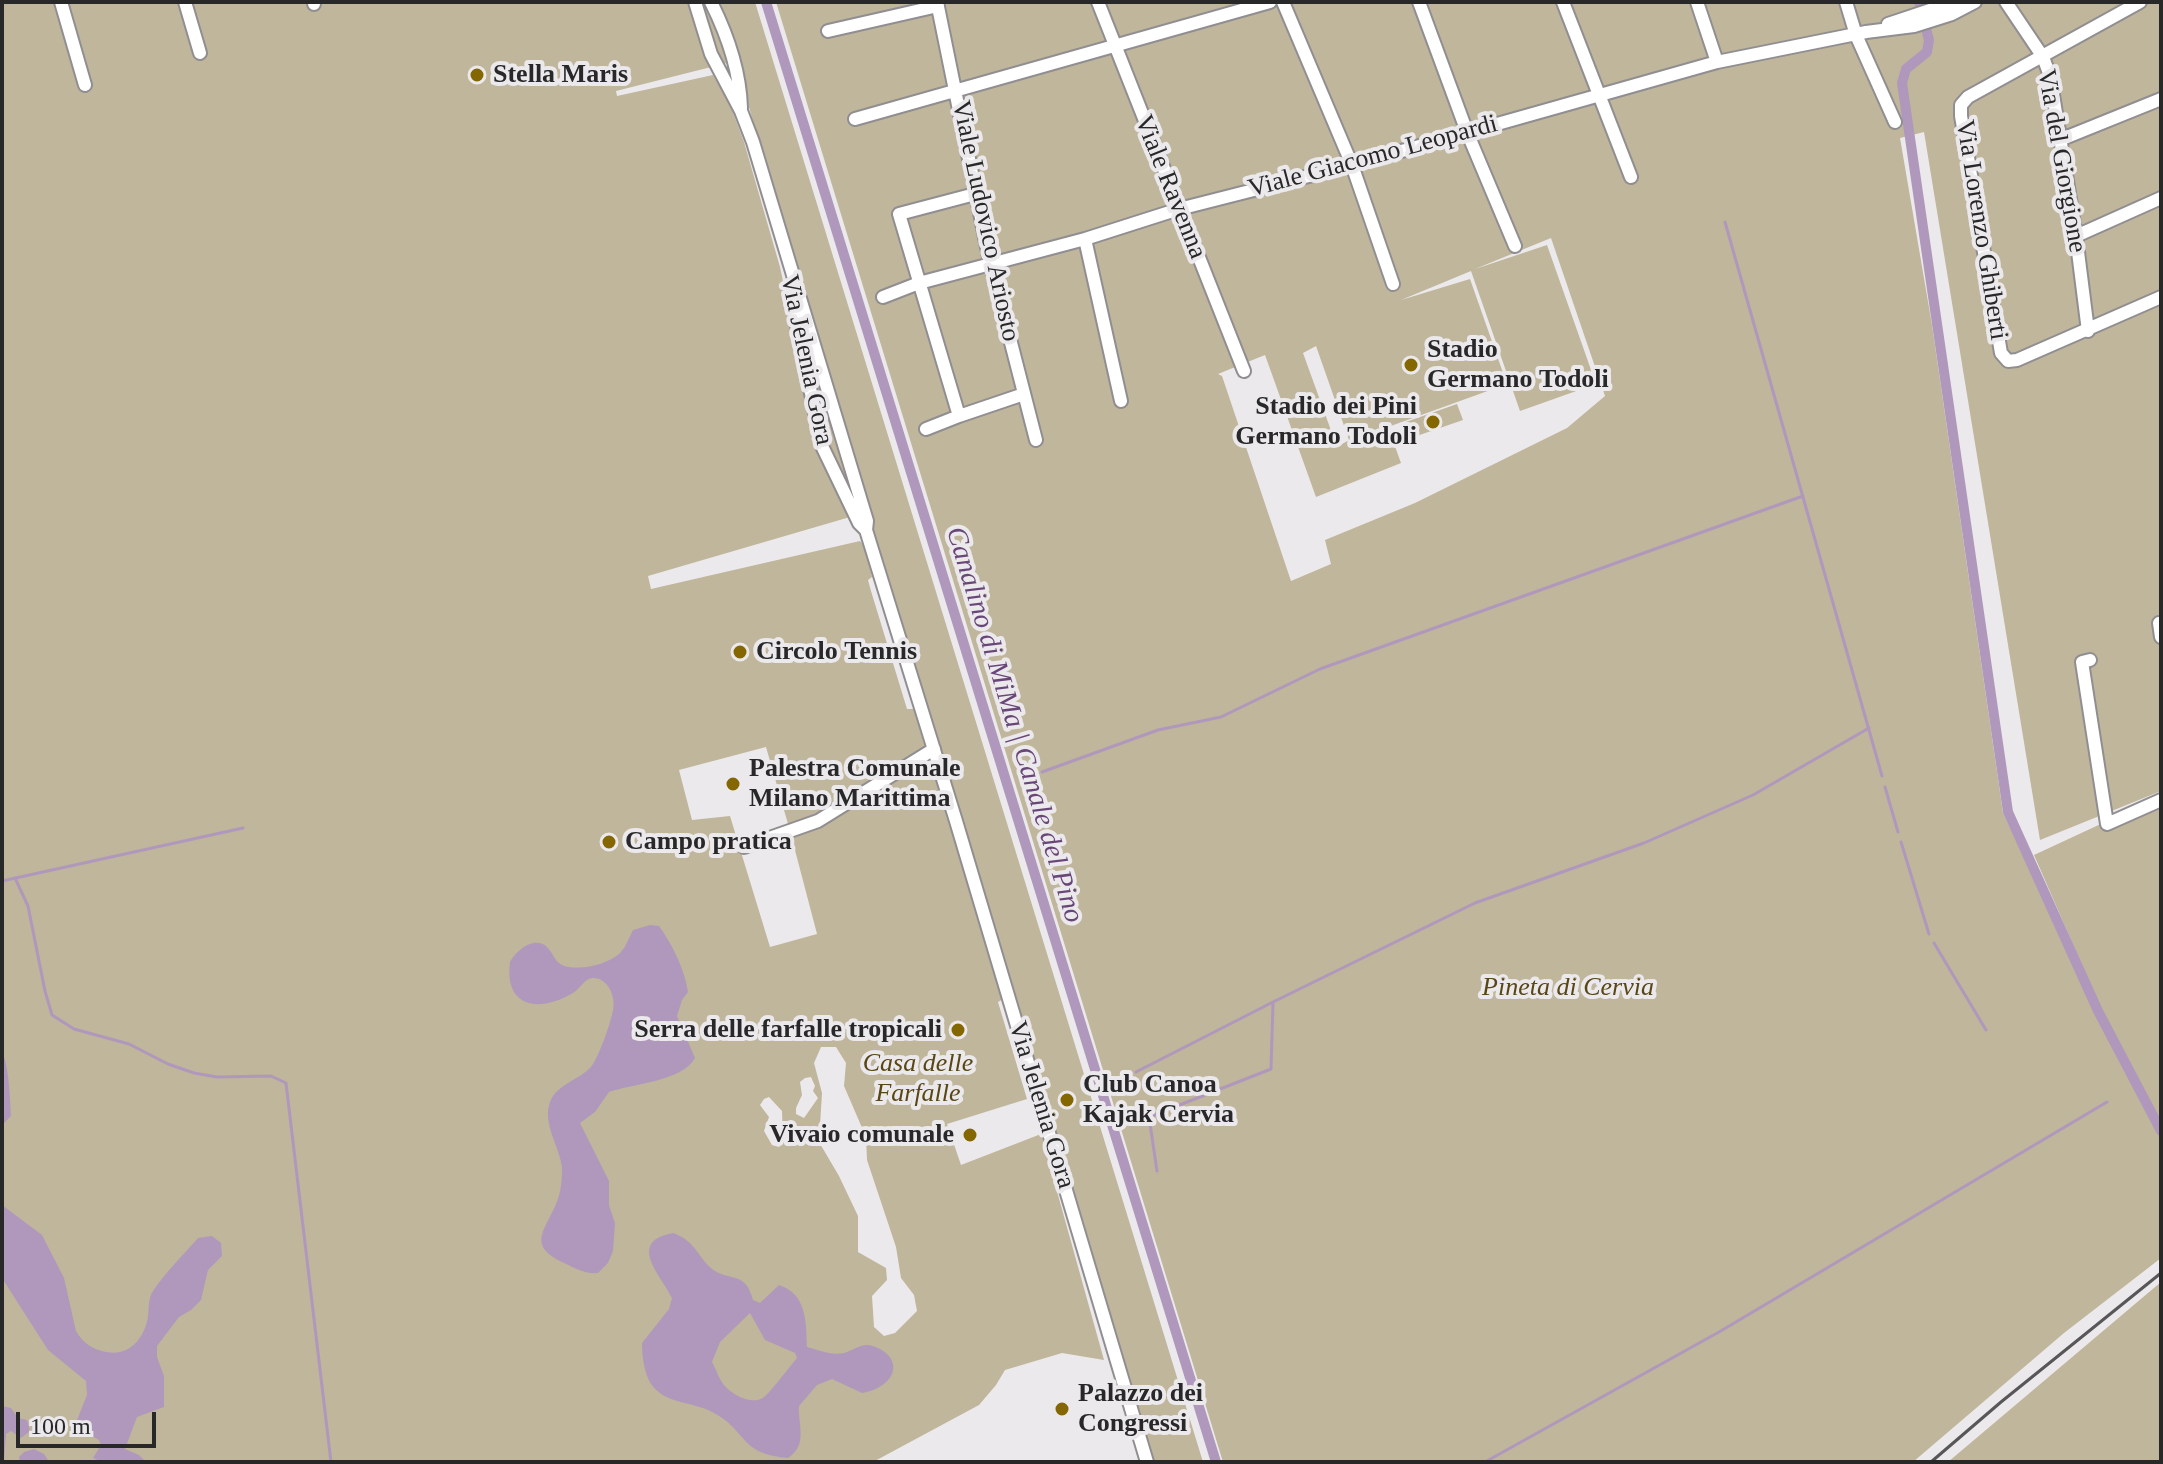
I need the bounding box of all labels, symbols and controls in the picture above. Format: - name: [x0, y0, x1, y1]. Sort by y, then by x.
- place label: Stella Maris: [493, 59, 628, 91]
- marker: Stella Maris: [468, 66, 486, 84]
- street label: Via del Giorgione: [2030, 67, 2092, 255]
- street label: Viale Ludovico Ariosto: [944, 98, 1026, 344]
- street label: Viale Giacomo Leopardi: [1245, 109, 1501, 205]
- street label: Viale Ravenna: [1127, 111, 1213, 263]
- street label: Via Lorenzo Ghiberti: [1948, 118, 2014, 342]
- street label: Via Jelenia Gora: [773, 272, 839, 448]
- place label: Stadio Germano Todoli: [1427, 334, 1609, 396]
- marker: Stadio Germano Todoli: [1402, 356, 1420, 374]
- place label: Stadio dei Pini Germano Todoli: [1235, 391, 1417, 452]
- marker: Stadio dei Pini Germano Todoli: [1424, 413, 1442, 431]
- water label: Canalino di MiMa | Canale del Pino: [938, 523, 1090, 927]
- place label: Circolo Tennis: [756, 636, 917, 668]
- marker: Circolo Tennis: [731, 643, 749, 661]
- place label: Palestra Comunale Milano Marittima: [749, 753, 961, 814]
- marker: Palestra Comunale Milano Marittima: [724, 775, 742, 793]
- place label: Campo pratica: [625, 826, 792, 858]
- marker: Campo pratica: [600, 833, 618, 851]
- park label: Pineta di Cervia: [1482, 972, 1654, 1004]
- place label: Serra delle farfalle tropicali: [634, 1014, 942, 1046]
- street label: Via Jelenia Gora: [1001, 1018, 1081, 1192]
- marker: Serra delle farfalle tropicali: [949, 1021, 967, 1039]
- park label: Casa delle Farfalle: [863, 1048, 973, 1110]
- place label: Club Canoa Kajak Cervia: [1083, 1069, 1234, 1130]
- marker: Club Canoa Kajak Cervia: [1058, 1091, 1076, 1109]
- place label: Vivaio comunale: [769, 1119, 954, 1151]
- marker: Vivaio comunale: [961, 1126, 979, 1144]
- place label: Palazzo dei Congressi: [1078, 1378, 1203, 1440]
- scale bar: [20, 1396, 160, 1446]
- marker: Palazzo dei Congressi: [1053, 1400, 1071, 1418]
- text: 100 m: [30, 1413, 91, 1439]

